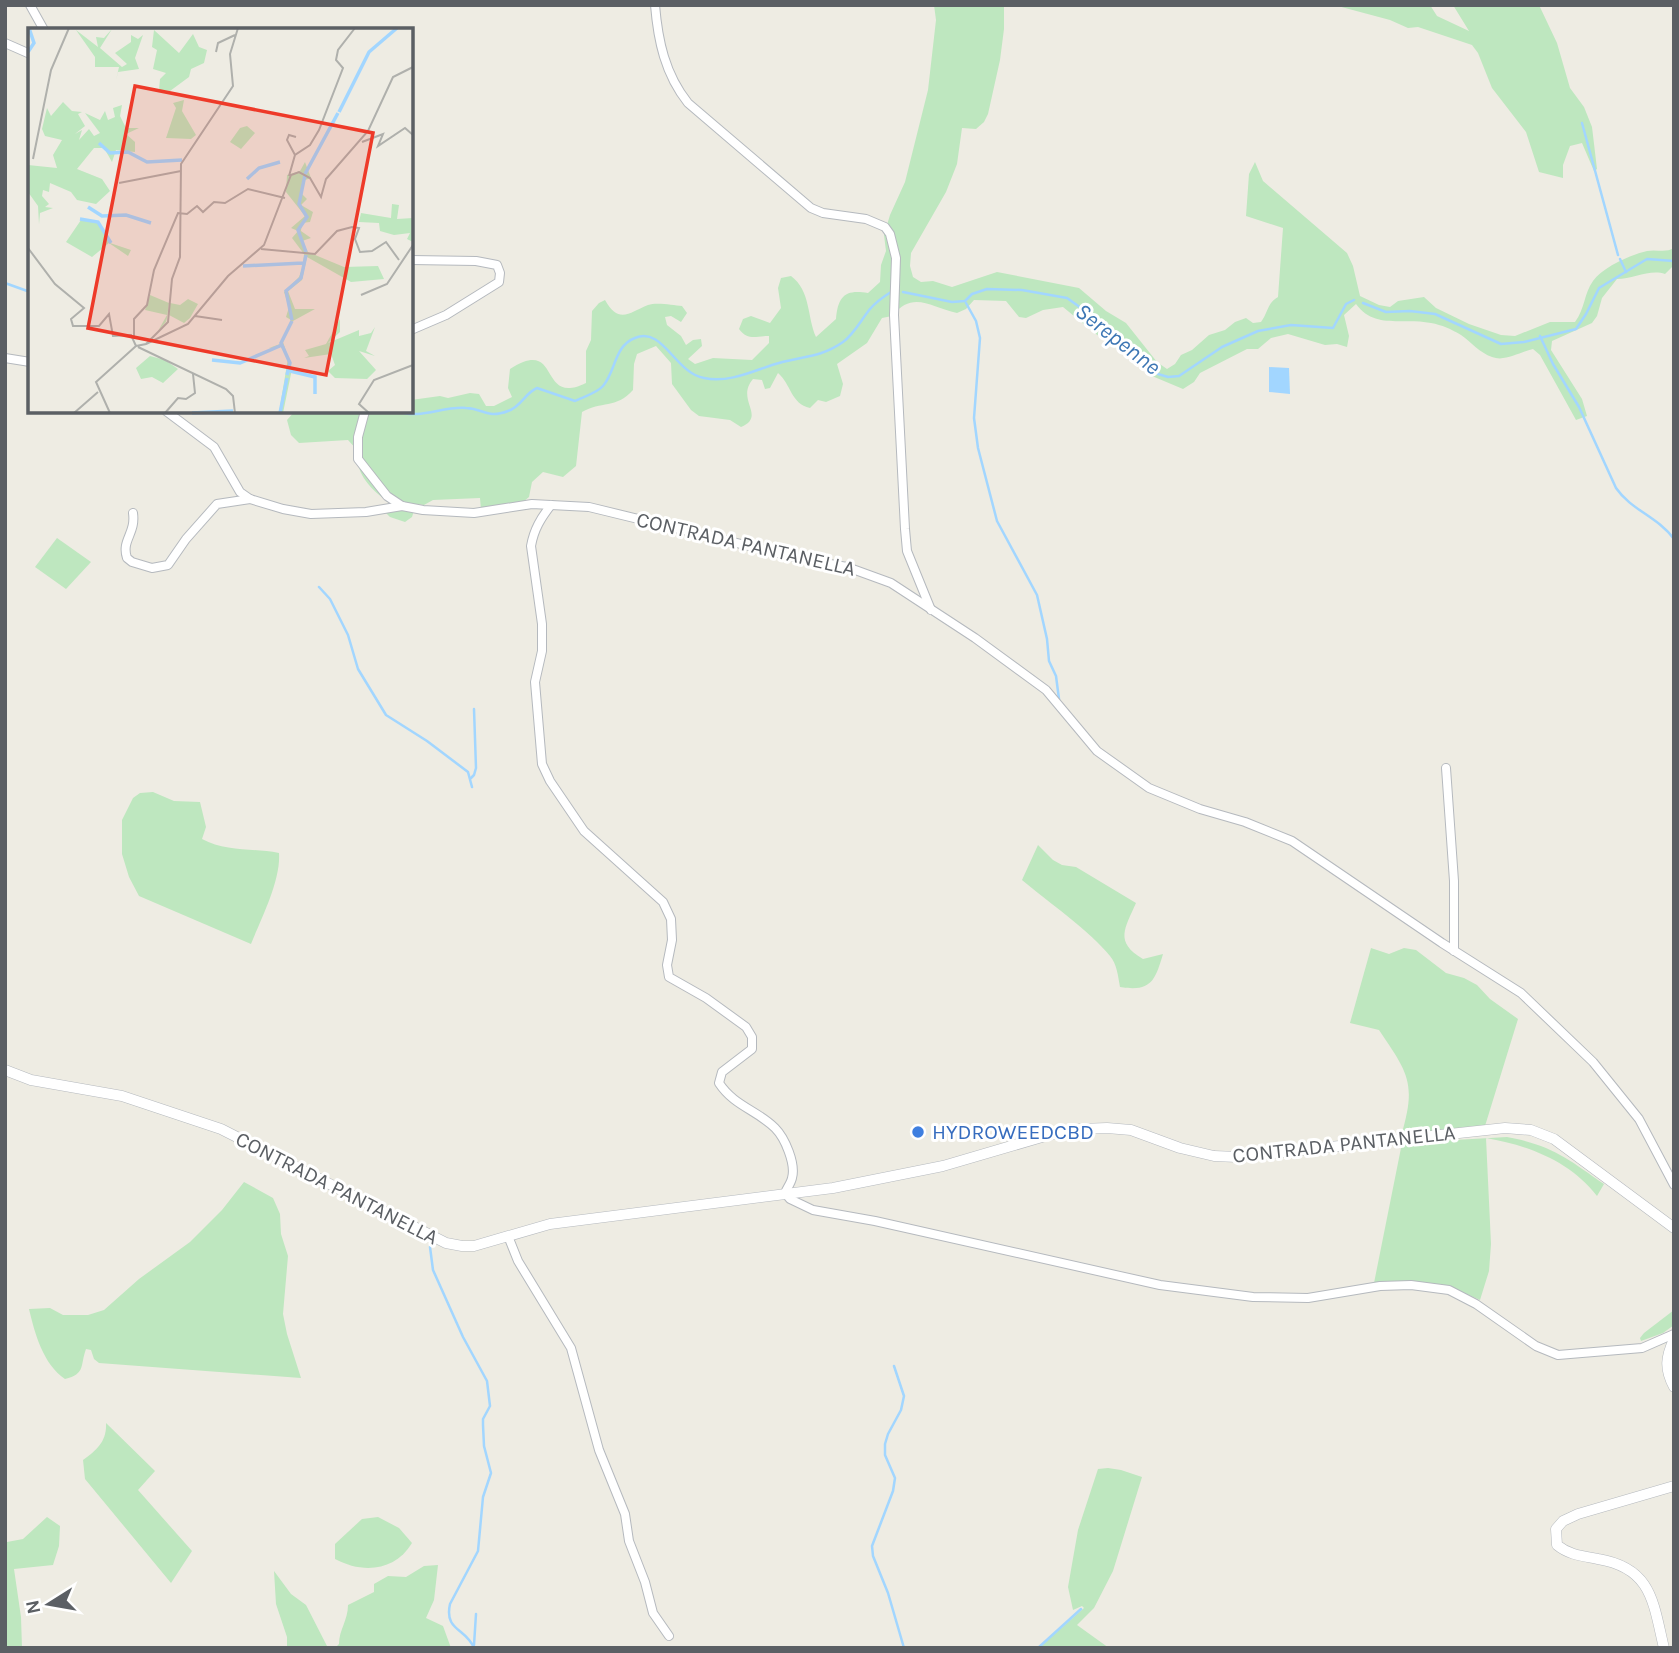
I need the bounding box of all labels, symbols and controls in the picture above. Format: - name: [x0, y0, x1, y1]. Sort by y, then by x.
- inset map: [28, 28, 413, 413]
- water label: Serepenne: [1070, 297, 1166, 381]
- street label: CONTRADA PANTANELLA: [634, 507, 858, 581]
- place label: HYDROWEEDCBD: [932, 1120, 1094, 1144]
- street label: CONTRADA PANTANELLA: [1231, 1120, 1457, 1168]
- marker: HYDROWEEDCBD: [910, 1124, 926, 1140]
- street label: CONTRADA PANTANELLA: [232, 1126, 442, 1250]
- north arrow: [14, 1569, 84, 1639]
- text: N: [21, 1598, 45, 1616]

